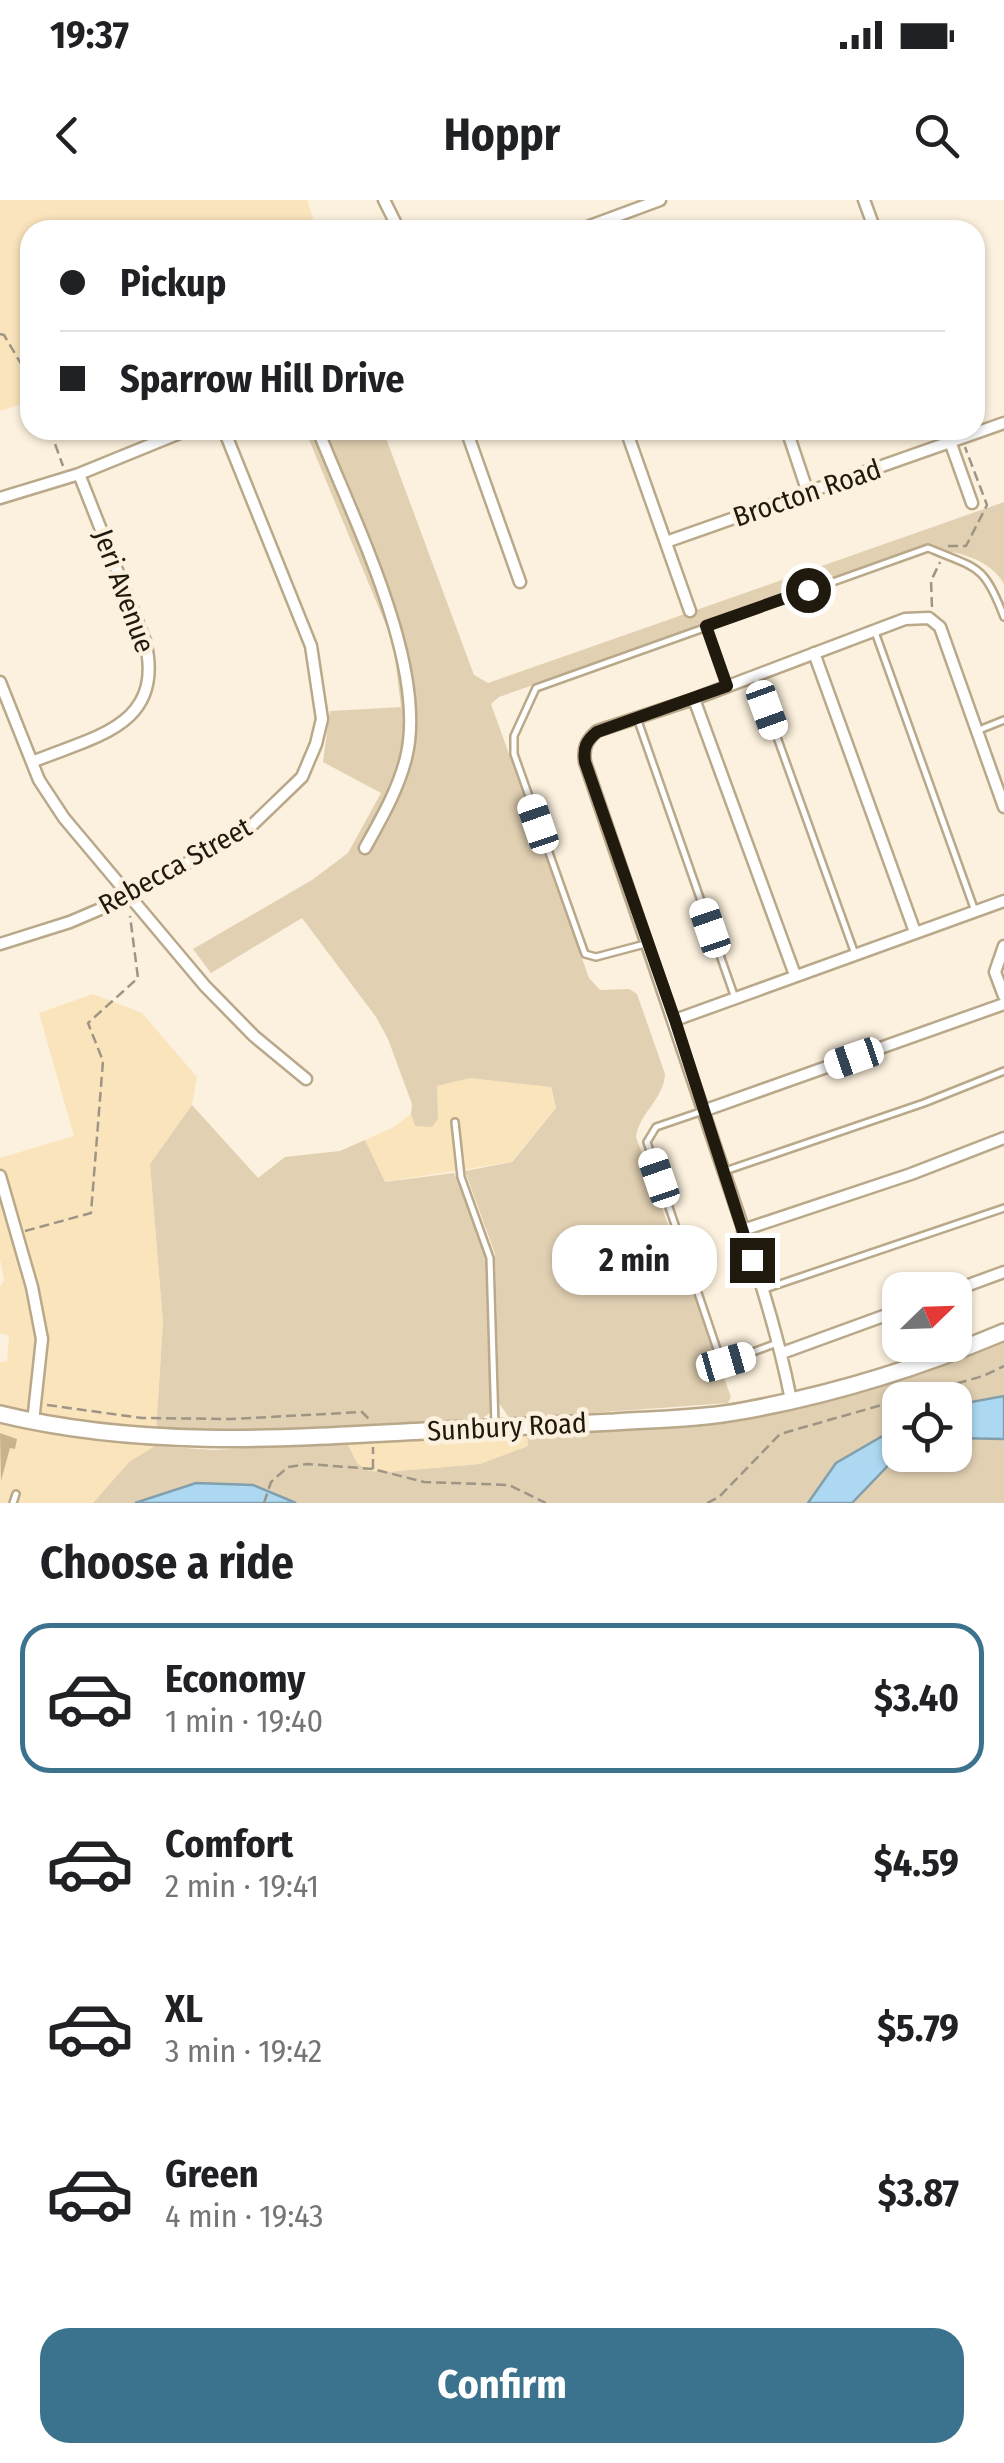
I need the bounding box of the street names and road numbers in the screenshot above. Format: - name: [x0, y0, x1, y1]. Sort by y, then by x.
- street label: Brocton Road: [729, 452, 885, 534]
- street label: Jeri Avenue: [86, 525, 162, 657]
- street label: Rebecca Street: [93, 810, 258, 922]
- street label: Sunbury Road: [426, 1406, 588, 1448]

